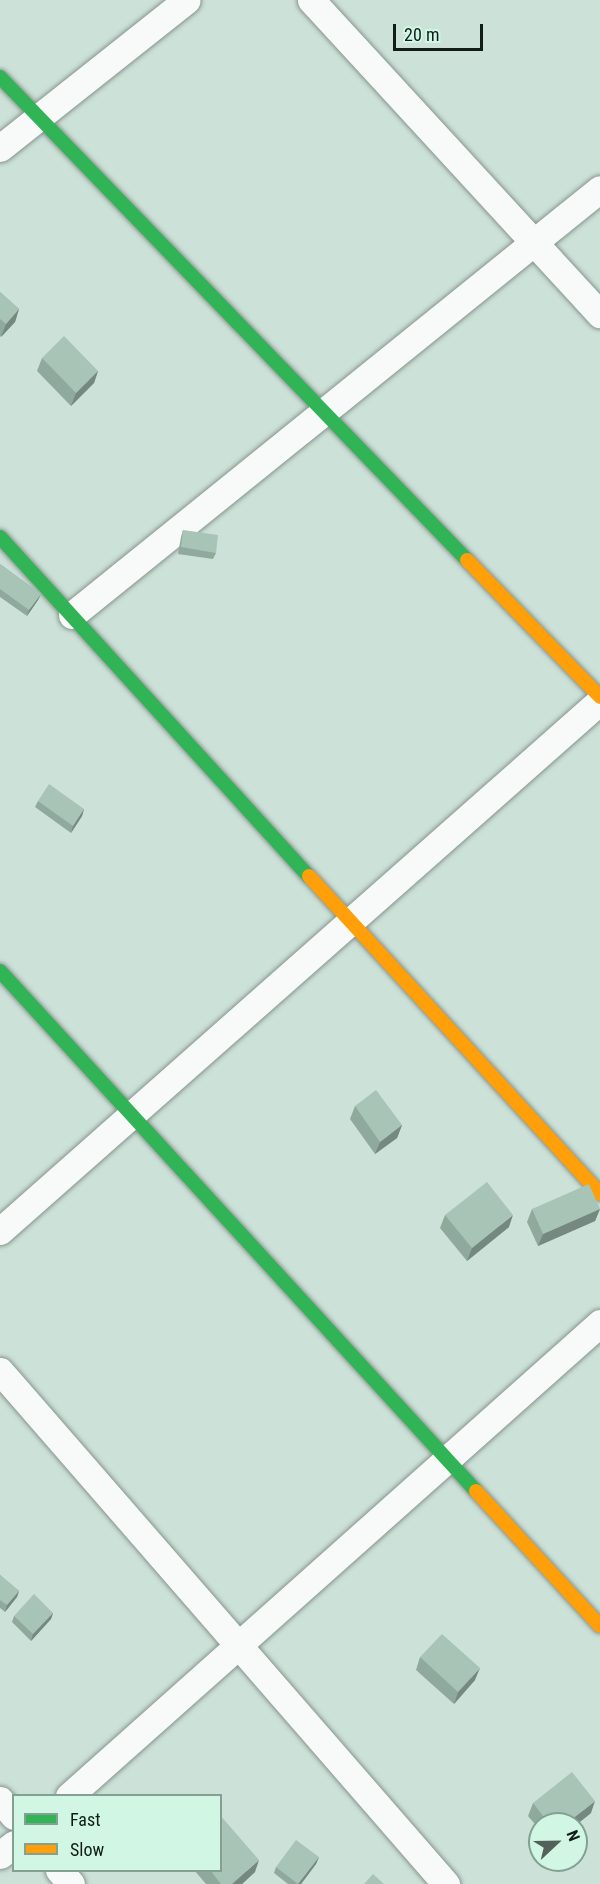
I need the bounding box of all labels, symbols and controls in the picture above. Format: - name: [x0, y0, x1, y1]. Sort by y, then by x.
- scale bar: [396, 12, 486, 50]
- text: 20 m: [404, 24, 439, 45]
- legend: [12, 1794, 222, 1872]
- text: Fast: [70, 1809, 101, 1830]
- north arrow: [528, 1812, 588, 1872]
- text: N: [563, 1828, 584, 1844]
- text: Slow: [70, 1839, 104, 1860]

